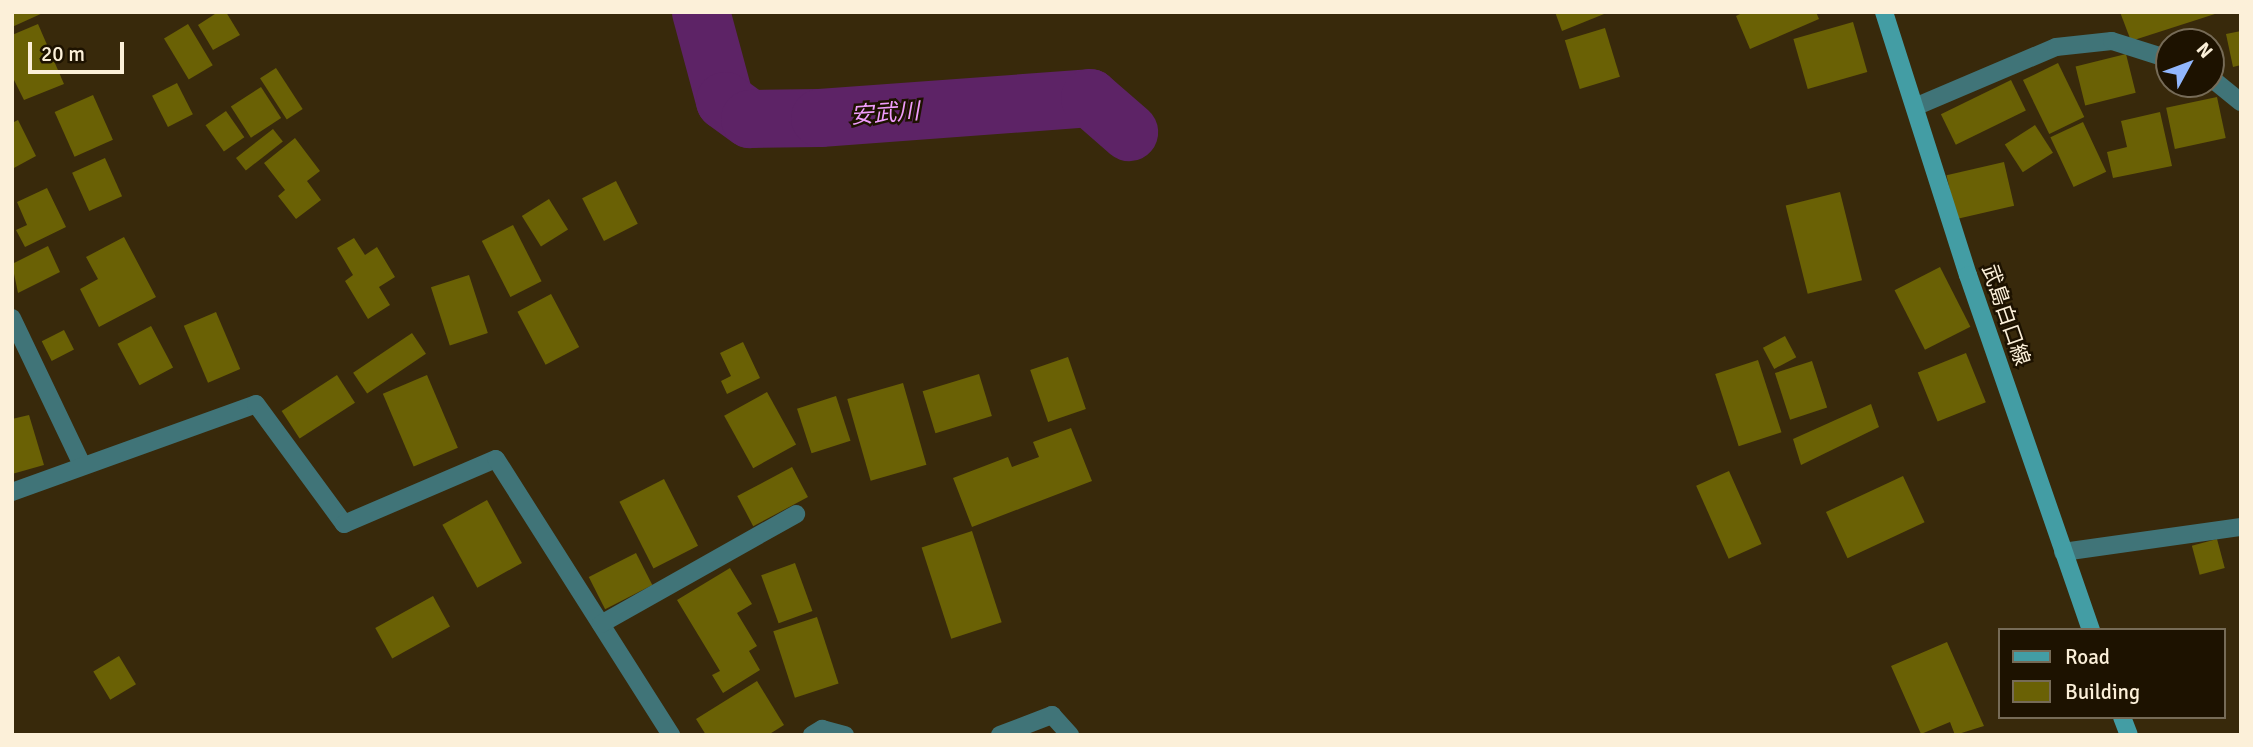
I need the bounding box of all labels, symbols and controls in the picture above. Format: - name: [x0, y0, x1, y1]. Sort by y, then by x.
- scale bar: [32, 28, 128, 72]
- north arrow: [2155, 28, 2225, 98]
- text: N: [2191, 38, 2218, 63]
- text: 20 m: [41, 41, 85, 67]
- water label: 安武川: [850, 98, 920, 130]
- street label: 武島白口線: [1977, 261, 2035, 369]
- legend: [1997, 628, 2225, 719]
- text: Road: [2065, 644, 2110, 670]
- text: Building: [2065, 679, 2140, 705]

